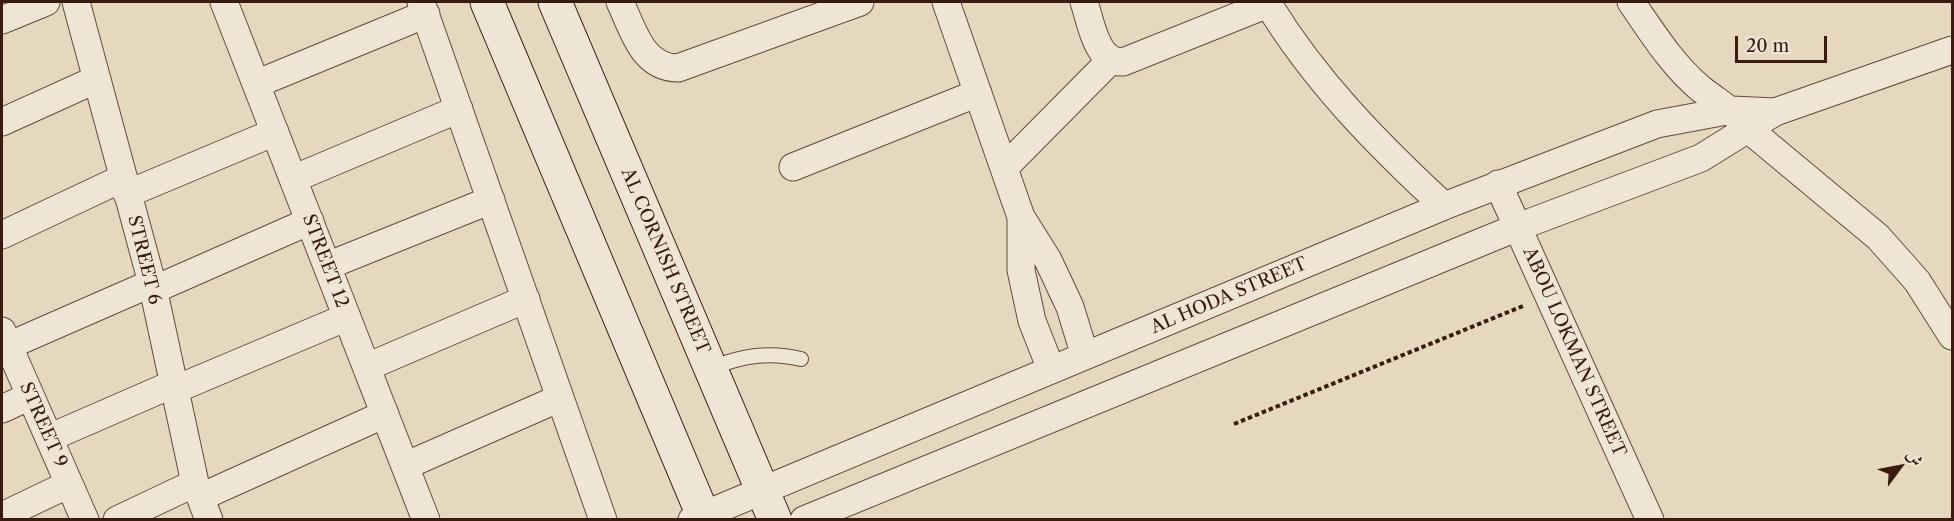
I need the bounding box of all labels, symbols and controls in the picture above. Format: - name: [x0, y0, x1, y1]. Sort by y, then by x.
- scale bar: [1738, 24, 1830, 62]
- text: 20 m: [1746, 35, 1789, 57]
- street label: AL CORNISH STREET: [616, 165, 714, 357]
- street label: STREET 12: [297, 211, 353, 311]
- street label: STREET 6: [123, 213, 165, 307]
- street label: ABOU LOKMAN STREET: [1518, 244, 1630, 460]
- street label: AL HODA STREET: [1148, 253, 1310, 339]
- street label: STREET 9: [15, 379, 71, 471]
- north arrow: [1870, 437, 1930, 497]
- text: ش: [1903, 445, 1928, 469]

